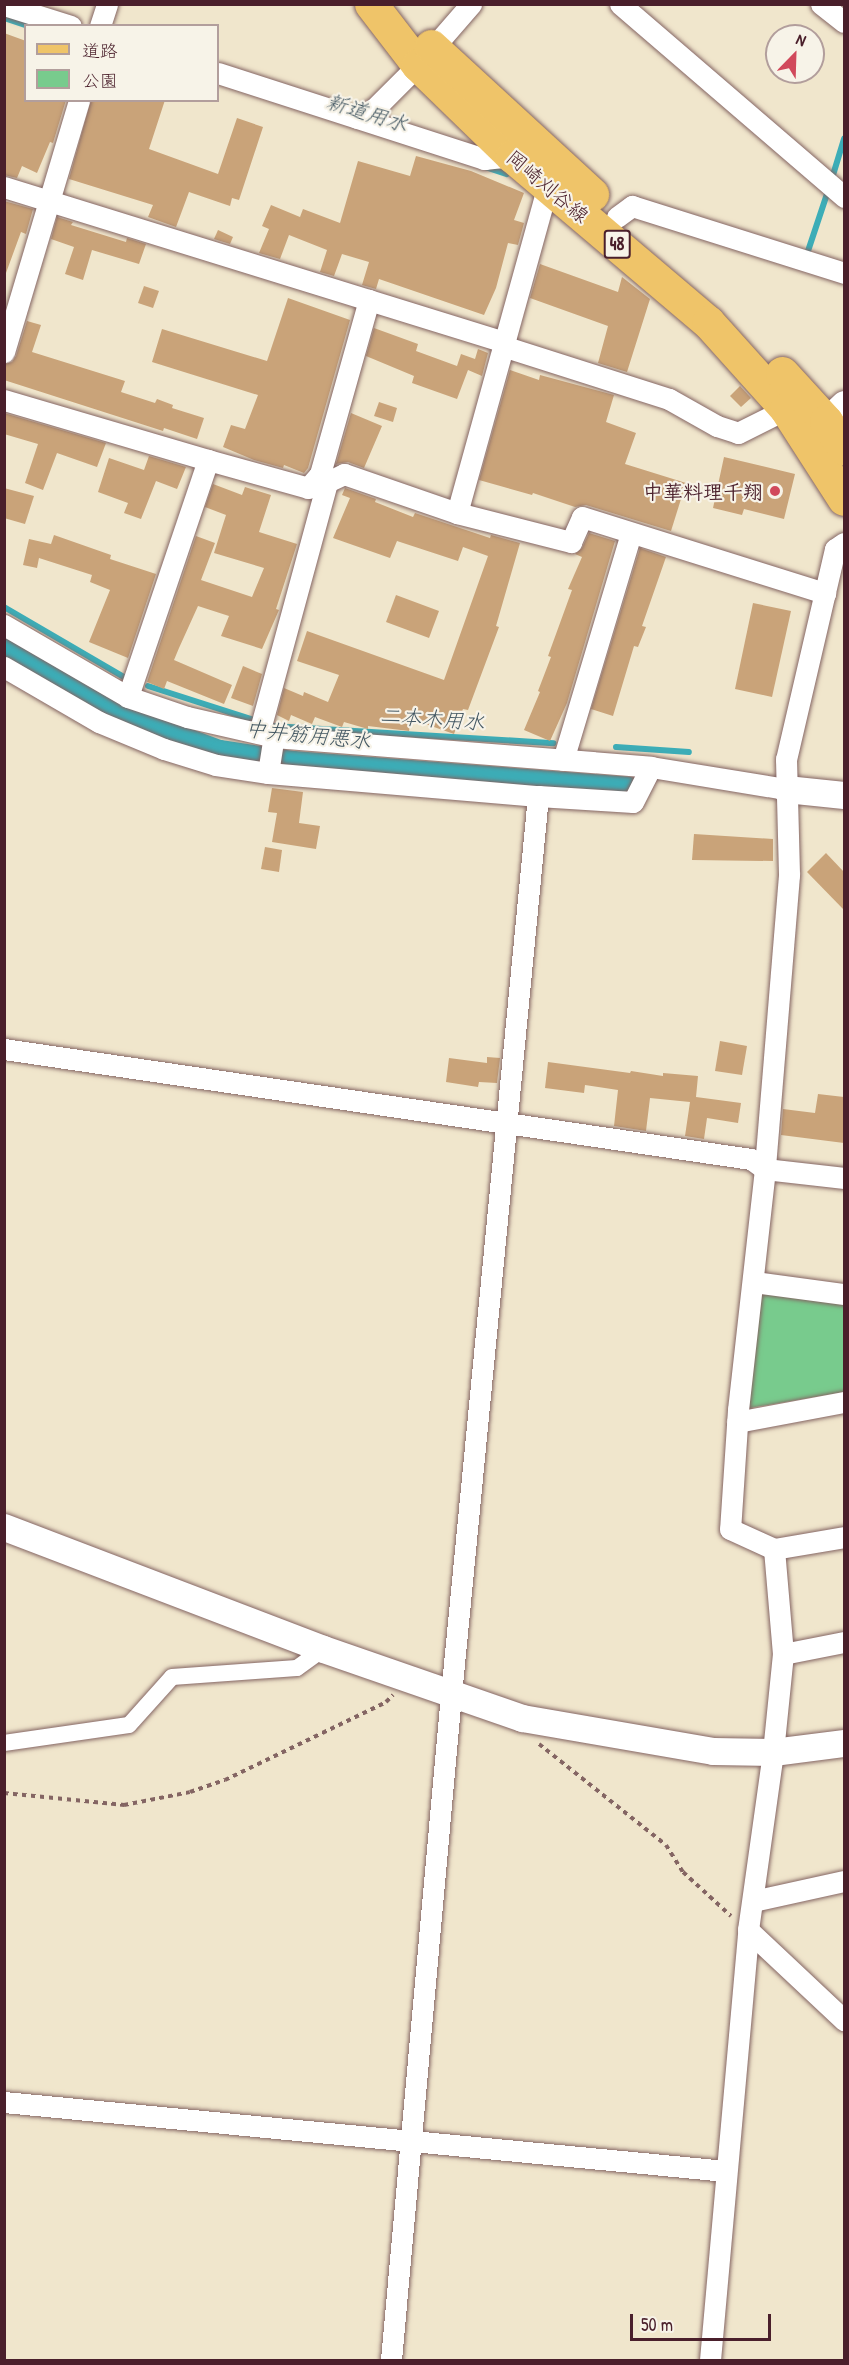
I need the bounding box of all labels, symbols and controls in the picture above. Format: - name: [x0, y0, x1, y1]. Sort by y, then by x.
- legend: [24, 24, 219, 102]
- north arrow: [765, 24, 825, 84]
- text: N: [793, 27, 809, 51]
- text: 道路: [82, 38, 118, 63]
- text: 公園: [82, 68, 118, 93]
- water label: 新道用水: [323, 89, 411, 137]
- street label: 岡崎刈谷線: [502, 145, 594, 227]
- road number: 48: [604, 229, 630, 259]
- place label: 中華料理千翔: [643, 479, 763, 503]
- marker: 中華料理千翔: [768, 484, 782, 498]
- water label: 二本木用水: [379, 703, 485, 735]
- water label: 中井筋用悪水: [244, 716, 372, 754]
- scale bar: [633, 2302, 774, 2340]
- text: 50 m: [641, 2312, 673, 2337]

